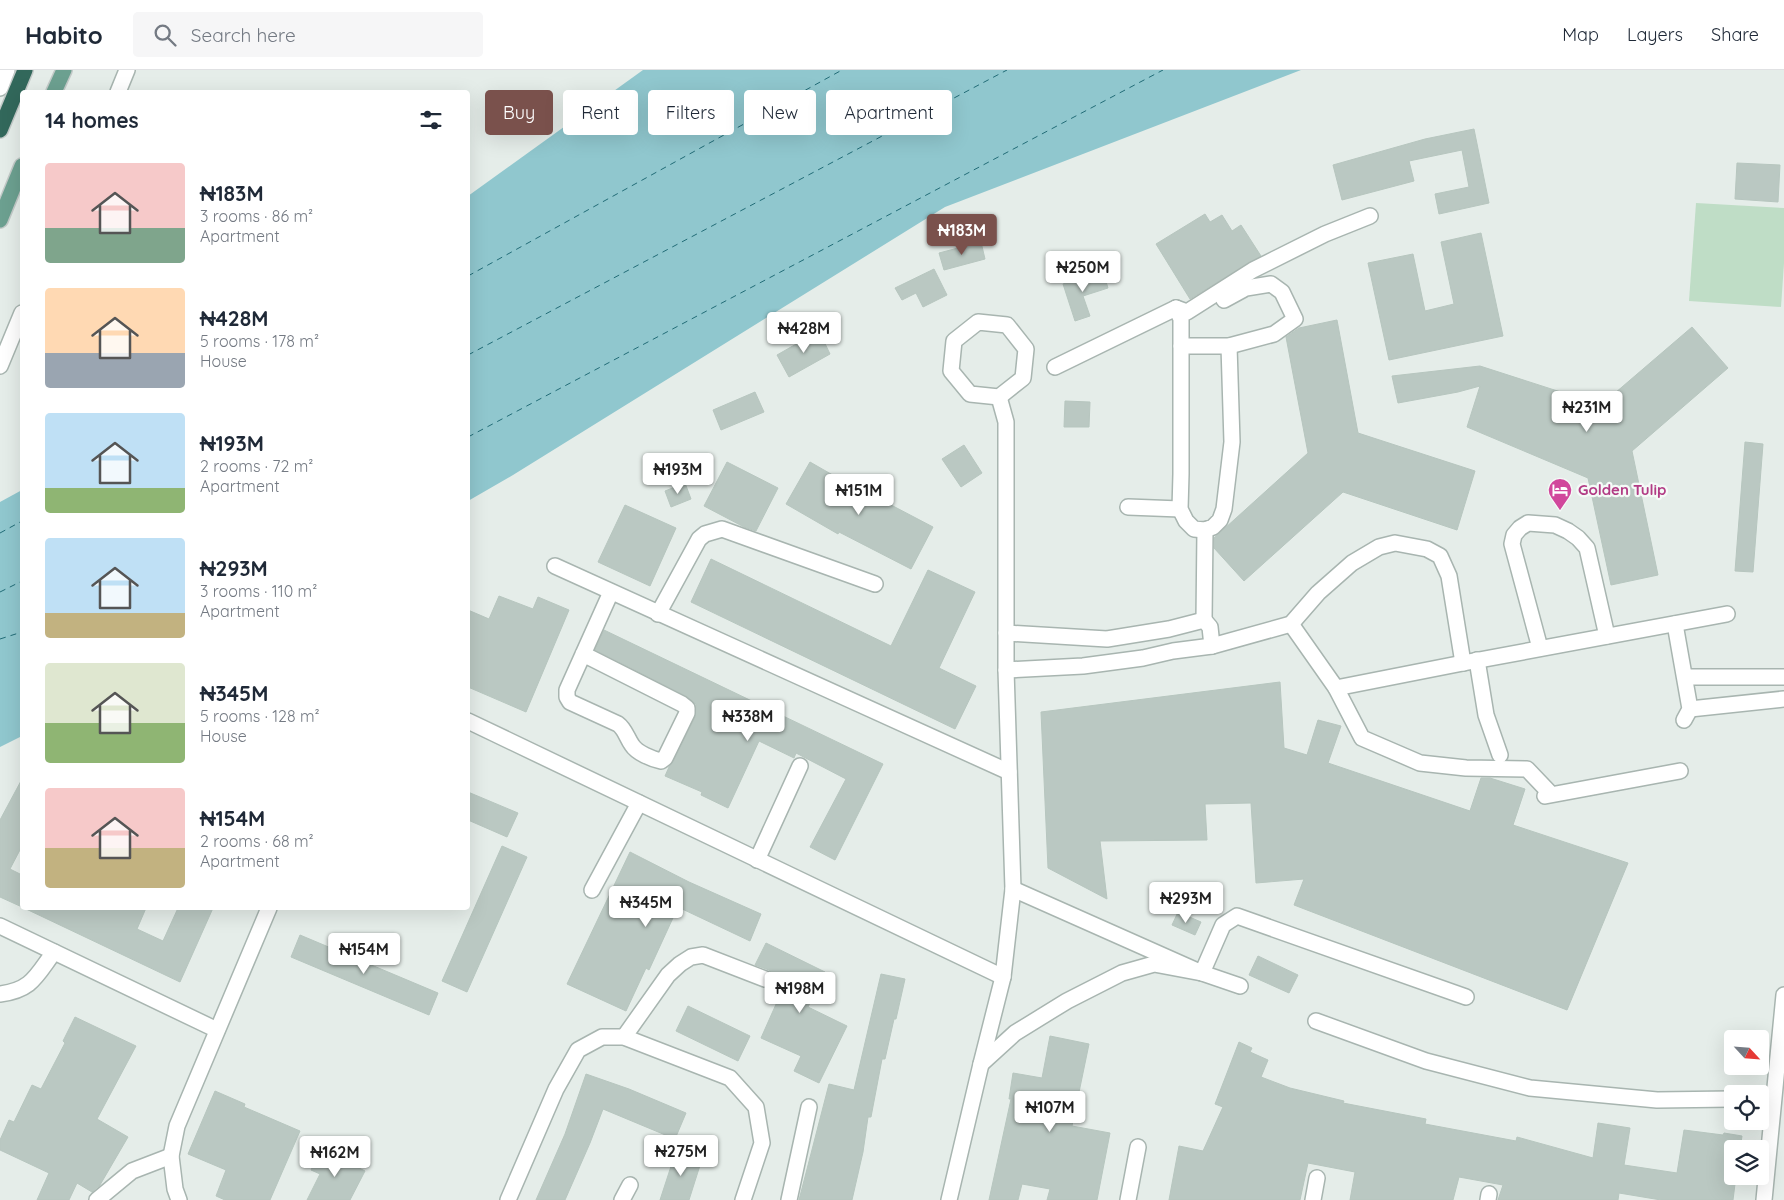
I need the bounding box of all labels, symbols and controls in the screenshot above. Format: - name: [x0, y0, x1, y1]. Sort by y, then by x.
- search box: [133, 12, 483, 57]
- text: Habito: [25, 20, 103, 50]
- icon: search: [151, 21, 179, 49]
- text: Search here: [191, 23, 296, 47]
- text: Map: [1562, 23, 1599, 46]
- text: Layers: [1627, 23, 1683, 46]
- text: Share: [1711, 23, 1759, 46]
- chip: Buy: [485, 90, 553, 135]
- chip: Rent: [563, 90, 638, 135]
- chip: Filters: [648, 90, 734, 135]
- chip: New: [744, 90, 816, 135]
- chip: Apartment: [826, 90, 952, 135]
- icon: filters: [417, 106, 445, 134]
- text: 14 homes: [45, 107, 139, 133]
- text: ₦183M: [200, 180, 264, 206]
- icon: home: [85, 183, 145, 243]
- text: 3 rooms · 86 m²: [200, 206, 313, 226]
- pin: ₦183M: [927, 214, 997, 256]
- text: ₦183M: [938, 220, 986, 240]
- text: Apartment: [200, 226, 280, 246]
- pin: ₦250M: [1048, 250, 1118, 293]
- text: ₦250M: [1056, 257, 1110, 277]
- text: ₦428M: [200, 305, 268, 331]
- icon: home: [85, 308, 145, 368]
- pin: ₦428M: [769, 312, 839, 354]
- text: ₦428M: [778, 318, 830, 338]
- text: 5 rooms · 178 m²: [200, 331, 319, 351]
- text: House: [200, 351, 247, 371]
- pin: ₦231M: [1552, 390, 1622, 433]
- text: ₦231M: [1563, 397, 1611, 417]
- text: ₦193M: [200, 430, 264, 456]
- icon: home: [85, 433, 145, 493]
- pin: ₦193M: [643, 452, 713, 495]
- text: 2 rooms · 72 m²: [200, 456, 313, 476]
- text: ₦193M: [654, 459, 702, 479]
- pin: ₦151M: [824, 474, 894, 516]
- text: Apartment: [200, 476, 280, 496]
- hotel icon: Golden Tulip: [1547, 477, 1573, 511]
- text: ₦151M: [836, 480, 882, 500]
- place label: Golden Tulip: [1578, 480, 1667, 499]
- text: ₦293M: [200, 555, 268, 581]
- icon: home: [85, 558, 145, 618]
- text: 3 rooms · 110 m²: [200, 581, 317, 601]
- text: Apartment: [200, 601, 280, 621]
- text: ₦345M: [200, 680, 268, 706]
- icon: home: [85, 683, 145, 743]
- pin: ₦338M: [713, 700, 783, 742]
- text: 5 rooms · 128 m²: [200, 706, 320, 726]
- text: ₦338M: [723, 706, 773, 726]
- text: House: [200, 726, 247, 746]
- text: ₦154M: [200, 805, 265, 831]
- icon: home: [85, 808, 145, 868]
- text: 2 rooms · 68 m²: [200, 831, 314, 851]
- text: Apartment: [200, 851, 280, 871]
- pin: ₦293M: [1151, 882, 1221, 924]
- pin: ₦345M: [611, 886, 681, 928]
- text: ₦293M: [1160, 888, 1212, 908]
- text: ₦345M: [620, 892, 672, 912]
- pin: ₦154M: [329, 932, 399, 975]
- text: ₦154M: [339, 939, 389, 959]
- pin: ₦198M: [765, 972, 835, 1014]
- text: ₦198M: [776, 978, 824, 998]
- north arrow: [1724, 1030, 1769, 1075]
- map controls: [1724, 1030, 1769, 1185]
- button: locate: [1724, 1085, 1769, 1130]
- pin: ₦107M: [1015, 1090, 1085, 1133]
- text: ₦107M: [1025, 1097, 1075, 1117]
- pin: ₦275M: [646, 1134, 716, 1177]
- pin: ₦162M: [300, 1136, 370, 1178]
- button: layers: [1724, 1140, 1769, 1185]
- text: ₦275M: [655, 1141, 707, 1161]
- text: ₦162M: [310, 1142, 360, 1162]

